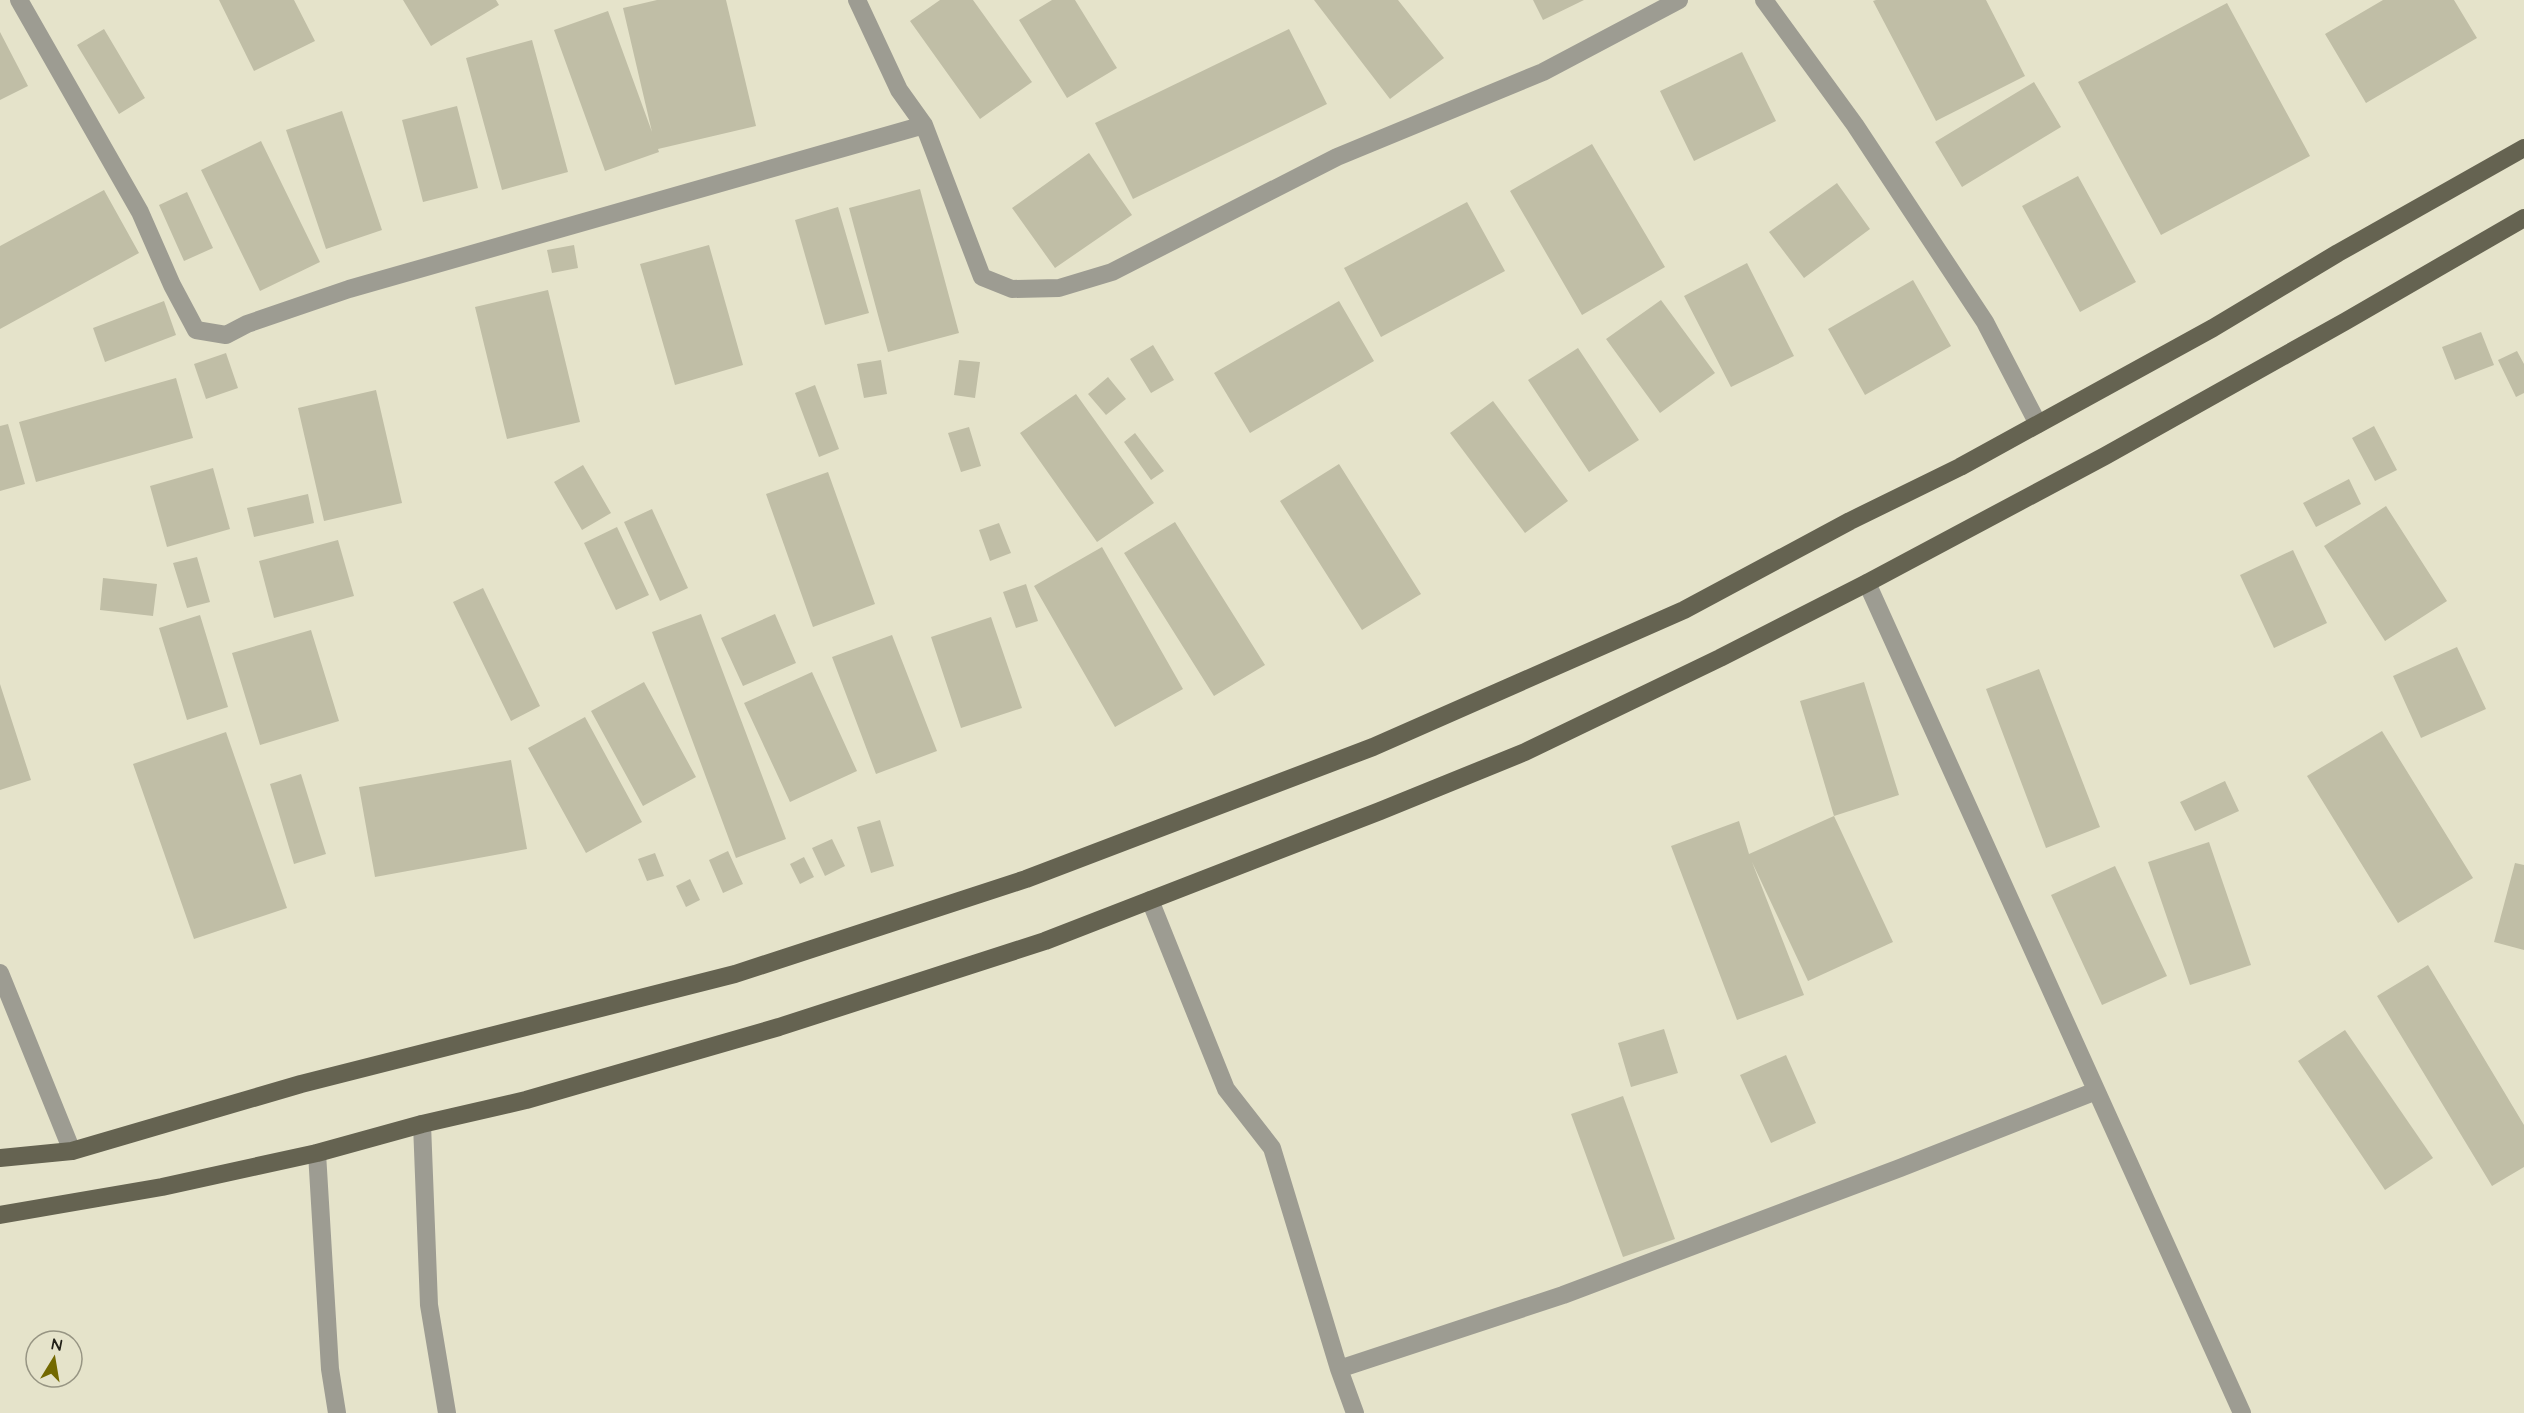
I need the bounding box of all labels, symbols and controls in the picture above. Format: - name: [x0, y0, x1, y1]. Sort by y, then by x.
- north arrow: [24, 1329, 84, 1389]
- text: N: [49, 1333, 65, 1355]

